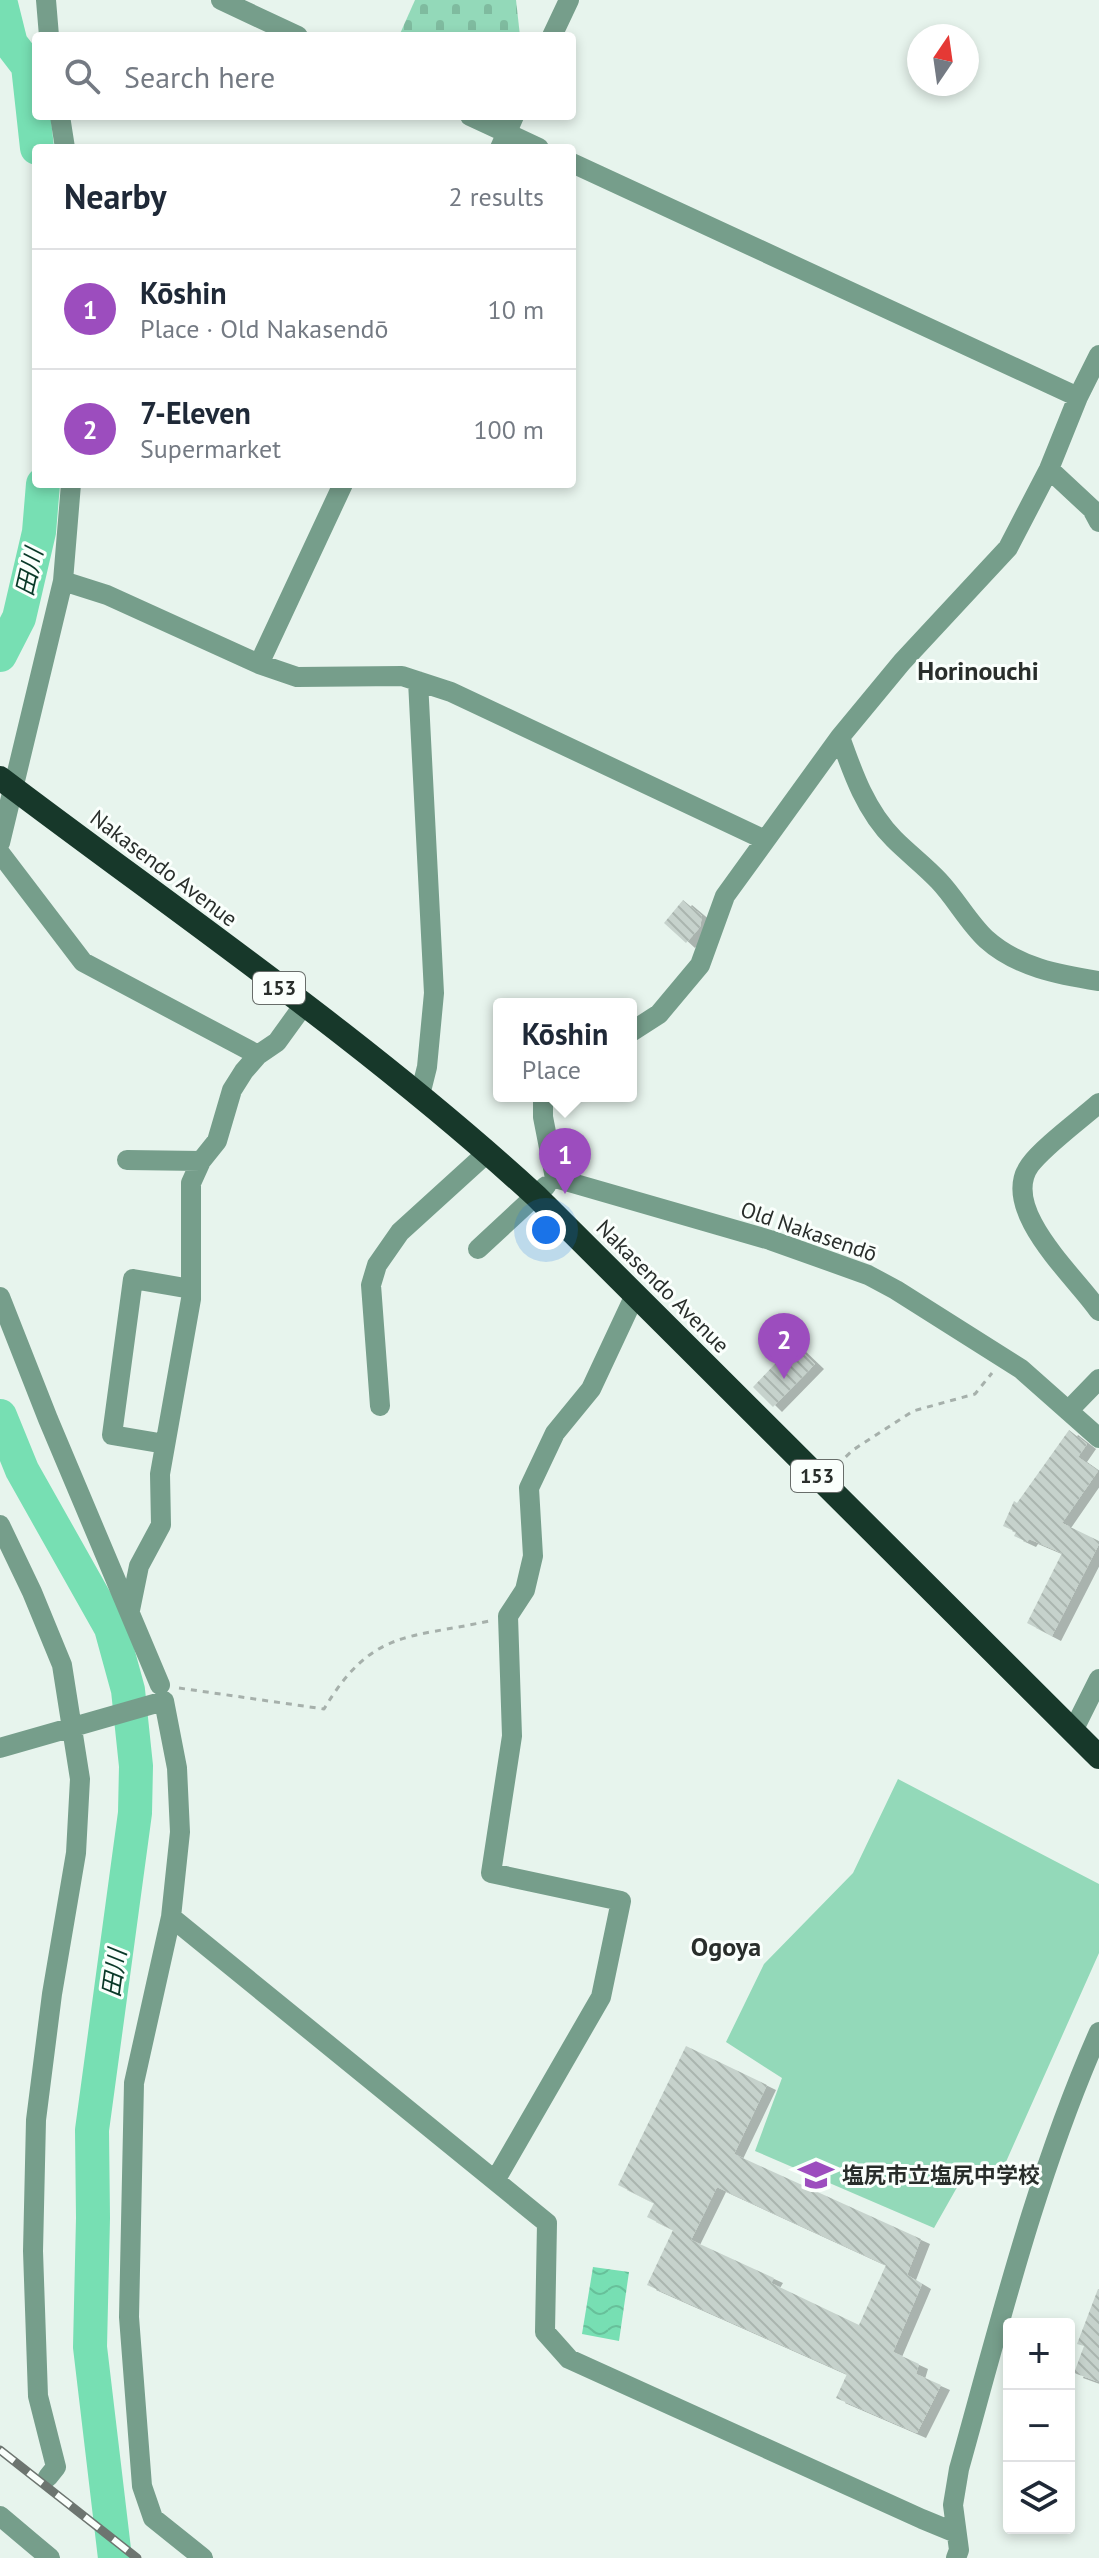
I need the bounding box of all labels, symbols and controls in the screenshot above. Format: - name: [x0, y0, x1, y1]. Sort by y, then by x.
- north arrow: [907, 24, 979, 96]
- search box: [32, 32, 576, 120]
- icon: search: [60, 54, 104, 98]
- text: Search here: [124, 57, 275, 96]
- text: Nearby: [64, 174, 166, 218]
- text: 2 results: [449, 180, 544, 213]
- text: Kōshin: [140, 273, 227, 312]
- text: 1: [83, 293, 97, 326]
- text: 10 m: [488, 293, 544, 326]
- text: Place · Old Nakasendō: [140, 312, 389, 345]
- text: 7-Eleven: [140, 393, 251, 432]
- text: 2: [83, 413, 97, 446]
- text: 100 m: [473, 413, 544, 446]
- text: Supermarket: [140, 432, 281, 465]
- water label: 田川: [8, 542, 50, 599]
- district label: Horinouchi: [917, 654, 1039, 687]
- street label: Nakasendo Avenue: [85, 804, 243, 932]
- road number: 153: [253, 972, 305, 1004]
- popup: [493, 998, 637, 1102]
- text: Kōshin: [522, 1014, 608, 1053]
- text: Place: [522, 1053, 581, 1086]
- pin: 1: [539, 1128, 591, 1194]
- street label: Old Nakasendō: [737, 1195, 881, 1267]
- your location: [526, 1210, 566, 1250]
- street label: Nakasendo Avenue: [590, 1213, 736, 1359]
- pin: 2: [758, 1313, 810, 1379]
- road number: 153: [791, 1460, 843, 1492]
- district label: Ogoya: [691, 1930, 761, 1963]
- water label: 田川: [95, 1944, 133, 1999]
- school or university icon: 塩尻市立塩尻中学校: [797, 2156, 835, 2194]
- place label: 塩尻市立塩尻中学校: [842, 2161, 1040, 2189]
- map controls: [1003, 2318, 1075, 2534]
- button: +: [1003, 2318, 1075, 2390]
- button: −: [1003, 2390, 1075, 2462]
- button: layers: [1003, 2462, 1075, 2534]

